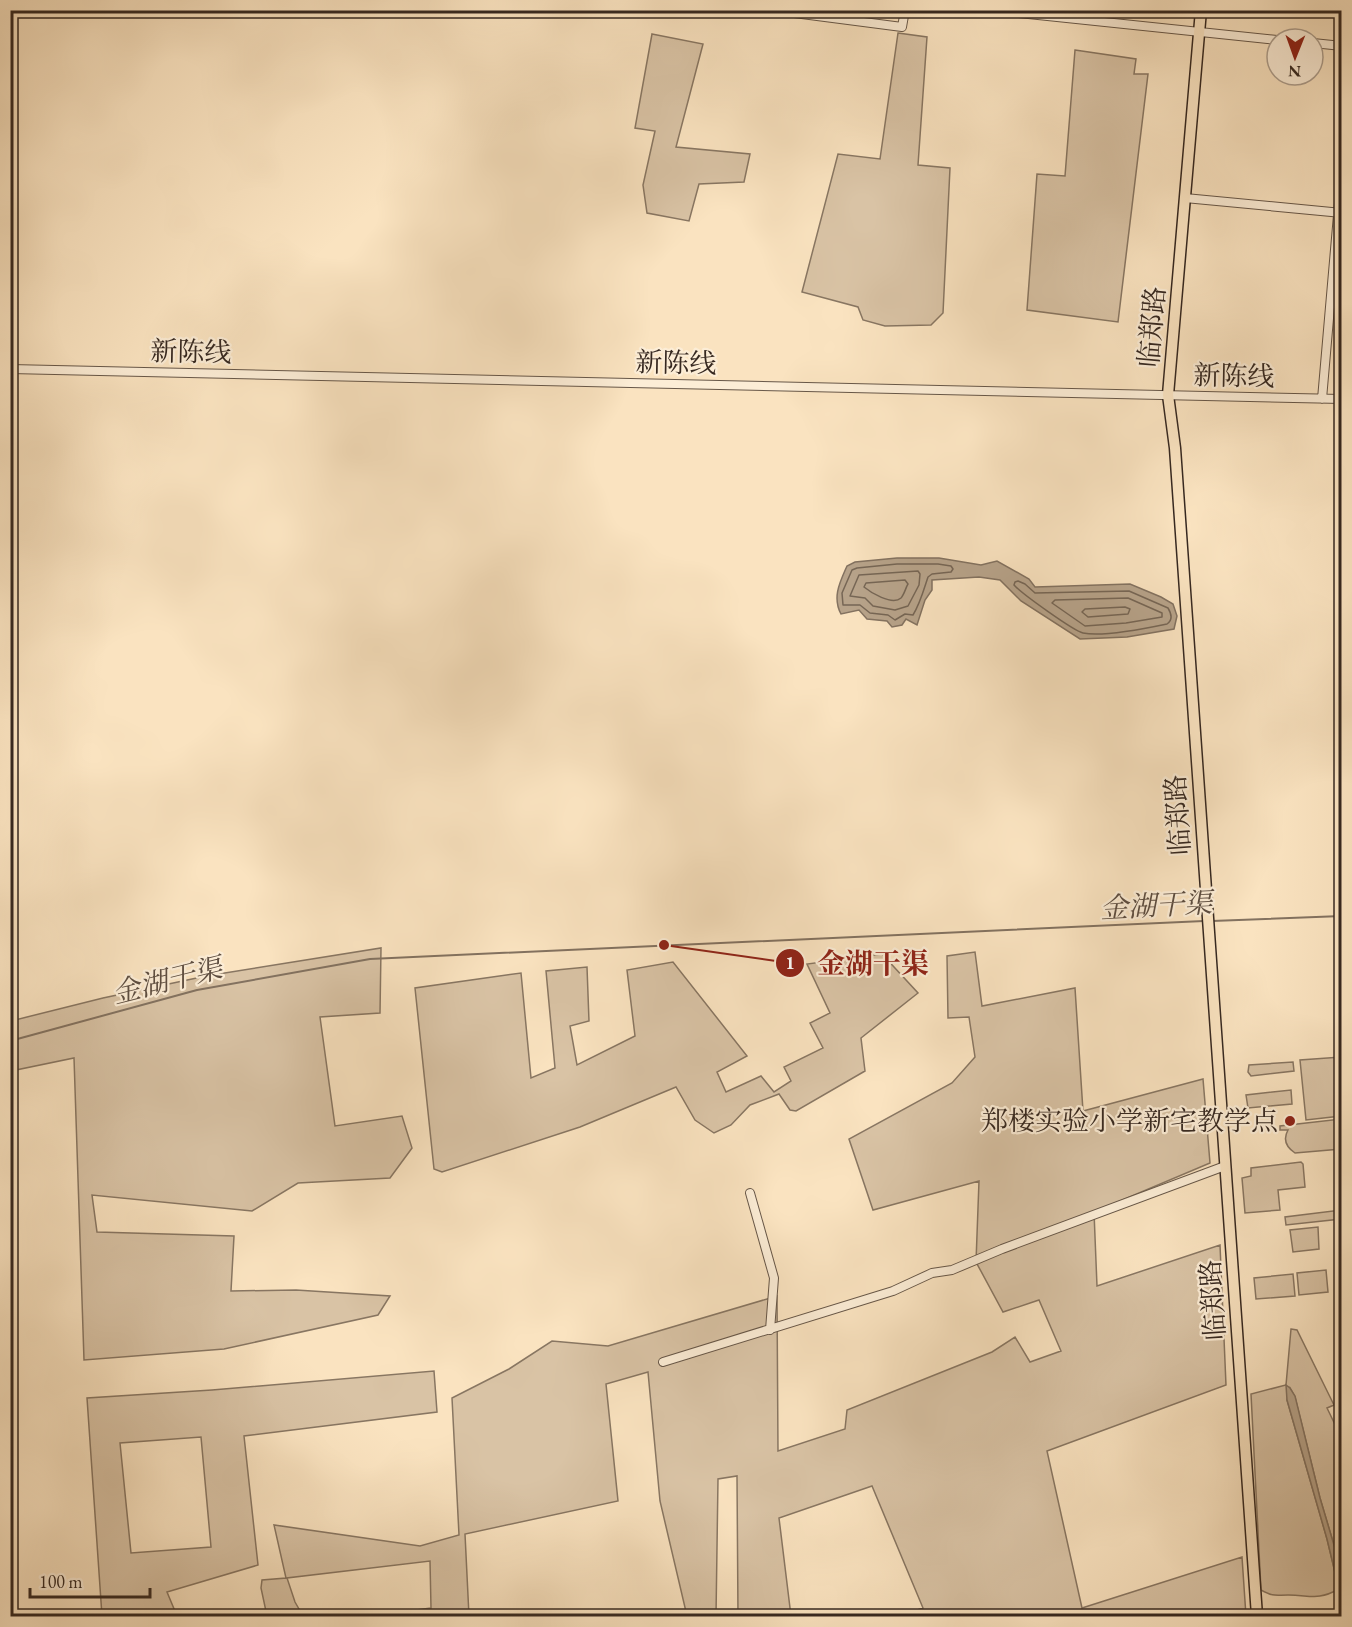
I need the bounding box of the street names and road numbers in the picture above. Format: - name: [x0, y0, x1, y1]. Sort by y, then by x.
- street label: 临郑路: [1131, 285, 1172, 369]
- street label: 新陈线: [150, 333, 232, 370]
- street label: 新陈线: [635, 344, 717, 381]
- street label: 新陈线: [1193, 357, 1275, 394]
- street label: 临郑路: [1157, 773, 1198, 857]
- street label: 临郑路: [1192, 1258, 1233, 1342]

